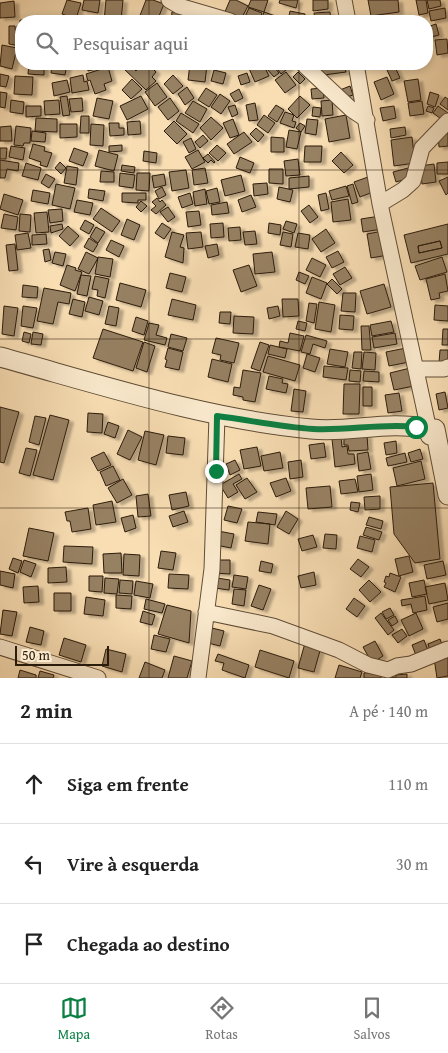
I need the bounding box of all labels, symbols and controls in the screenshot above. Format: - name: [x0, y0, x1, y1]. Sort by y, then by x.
- search box: [15, 15, 433, 70]
- icon: search: [33, 29, 61, 57]
- text: Pesquisar aqui: [73, 29, 188, 57]
- route start: [405, 416, 428, 439]
- route end: [205, 460, 228, 483]
- scale bar: [15, 643, 109, 666]
- text: 50 m: [22, 645, 50, 665]
- text: 2 min: [20, 695, 72, 726]
- text: A pé · 140 m: [349, 699, 428, 723]
- icon: ahead: [20, 770, 48, 798]
- text: Siga em frente: [67, 770, 189, 798]
- text: 110 m: [388, 772, 428, 796]
- icon: left: [20, 850, 48, 878]
- text: Vire à esquerda: [67, 850, 199, 878]
- text: 30 m: [396, 852, 428, 876]
- icon: arrive: [20, 930, 48, 958]
- text: Chegada ao destino: [67, 930, 230, 958]
- tab: Mapa: [58, 994, 90, 1044]
- tab: Rotas: [206, 994, 238, 1044]
- tab: Salvos: [353, 994, 390, 1044]

